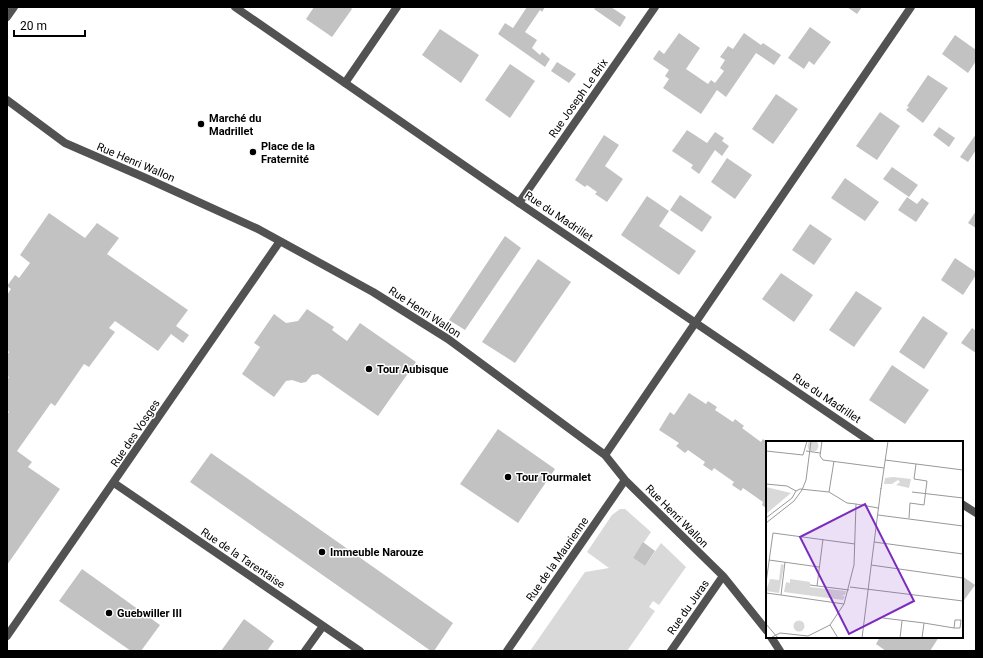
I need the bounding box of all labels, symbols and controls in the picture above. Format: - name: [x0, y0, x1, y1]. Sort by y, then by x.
- scale bar: [14, 12, 85, 38]
- text: 20 m: [20, 19, 47, 33]
- street label: Rue Joseph Le Brix: [546, 56, 611, 140]
- place label: Marché du Madrillet: [209, 112, 261, 138]
- marker: Marché du Madrillet: [196, 119, 206, 129]
- street label: Rue Henri Wallon: [95, 140, 177, 185]
- place label: Place de la Fraternité: [261, 140, 315, 166]
- marker: Place de la Fraternité: [248, 147, 258, 157]
- street label: Rue du Madrillet: [522, 189, 596, 244]
- street label: Rue Henri Wallon: [386, 284, 463, 341]
- place label: Tour Aubisque: [377, 363, 449, 376]
- marker: Tour Aubisque: [364, 364, 374, 374]
- street label: Rue du Madrillet: [790, 371, 864, 426]
- street label: Rue des Vosges: [108, 397, 163, 469]
- inset map: [766, 441, 963, 638]
- place label: Tour Tourmalet: [516, 471, 591, 484]
- marker: Tour Tourmalet: [503, 472, 513, 482]
- street label: Rue Henri Wallon: [643, 482, 711, 550]
- street label: Rue de la Maurienne: [524, 515, 591, 604]
- street label: Rue de la Tarentaise: [198, 525, 287, 591]
- place label: Immeuble Narouze: [330, 546, 424, 559]
- marker: Immeuble Narouze: [317, 547, 327, 557]
- street label: Rue du Juras: [665, 577, 712, 637]
- place label: Guebwiller III: [117, 607, 182, 620]
- marker: Guebwiller III: [104, 608, 114, 618]

